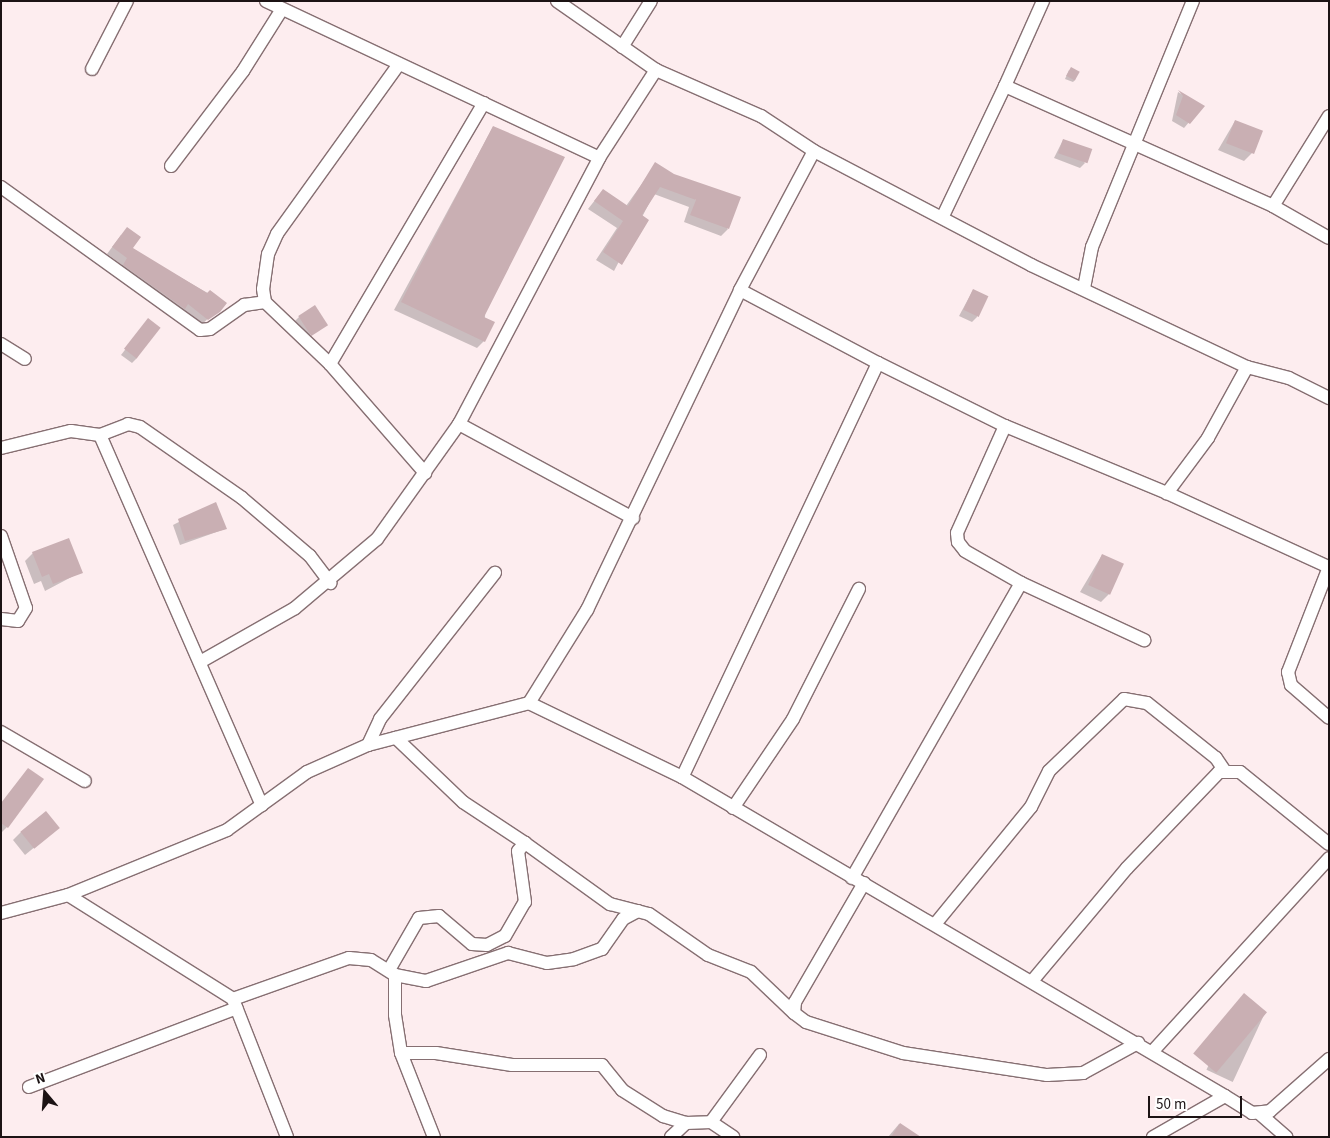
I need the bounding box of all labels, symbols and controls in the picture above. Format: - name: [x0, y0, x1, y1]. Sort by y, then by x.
- north arrow: [20, 1068, 70, 1118]
- text: N: [33, 1068, 48, 1090]
- scale bar: [1150, 1086, 1244, 1118]
- text: 50 m: [1156, 1094, 1186, 1115]

